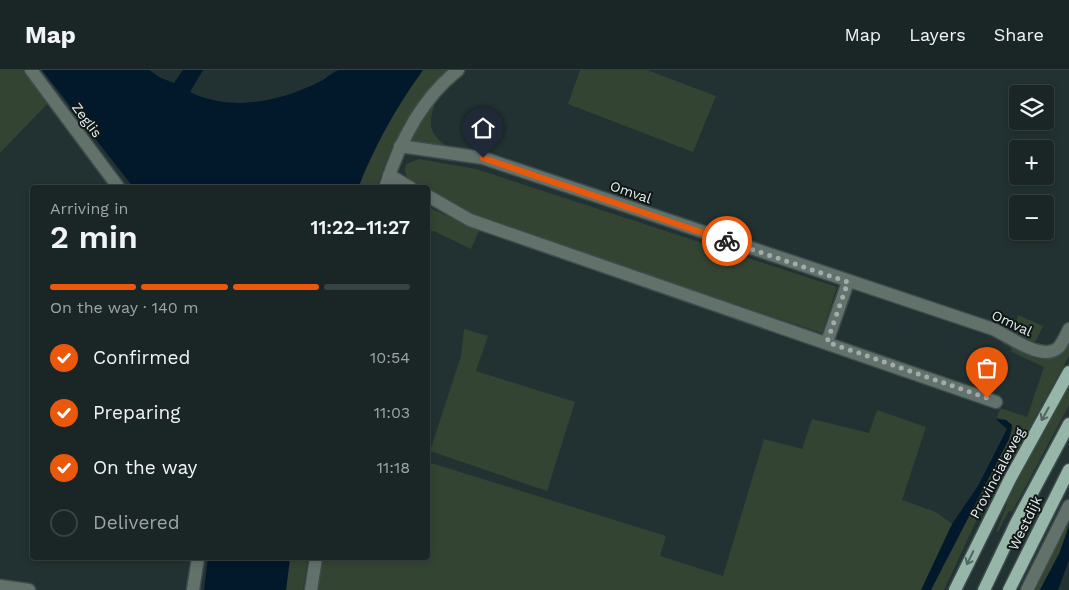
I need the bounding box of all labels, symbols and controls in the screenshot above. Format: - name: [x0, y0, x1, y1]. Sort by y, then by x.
- text: Map: [25, 21, 76, 49]
- text: Map: [844, 24, 881, 45]
- text: Layers: [909, 24, 966, 45]
- text: Share: [994, 24, 1044, 45]
- map controls: [1009, 85, 1054, 240]
- button: layers: [1009, 85, 1054, 130]
- street label: Zeglis: [69, 99, 105, 141]
- pin: [462, 107, 504, 158]
- icon: home: [469, 114, 497, 142]
- button: +: [1009, 140, 1054, 185]
- street label: Omval: [608, 177, 655, 207]
- button: −: [1009, 195, 1054, 240]
- text: Arriving in: [50, 199, 128, 218]
- text: 11:22–11:27: [310, 216, 410, 239]
- courier: [702, 216, 752, 266]
- text: 2 min: [50, 218, 138, 256]
- icon: bike: [713, 227, 741, 255]
- text: On the way · 140 m: [50, 298, 198, 317]
- street label: Omval: [989, 307, 1035, 340]
- icon: check: [50, 344, 78, 372]
- text: Confirmed: [93, 346, 190, 369]
- pin: [966, 347, 1008, 398]
- text: 10:54: [370, 348, 410, 367]
- icon: bag: [973, 354, 1001, 382]
- icon: check: [50, 399, 78, 427]
- text: Preparing: [93, 401, 180, 424]
- text: 11:03: [374, 403, 410, 422]
- one-way arrow: [1040, 407, 1050, 422]
- street label: Provincialeweg: [966, 424, 1028, 521]
- icon: check: [50, 454, 78, 482]
- text: On the way: [93, 456, 197, 479]
- text: 11:18: [377, 458, 410, 477]
- street label: Westdijk: [1005, 493, 1045, 553]
- text: Delivered: [93, 511, 180, 534]
- one-way arrow: [965, 551, 975, 566]

